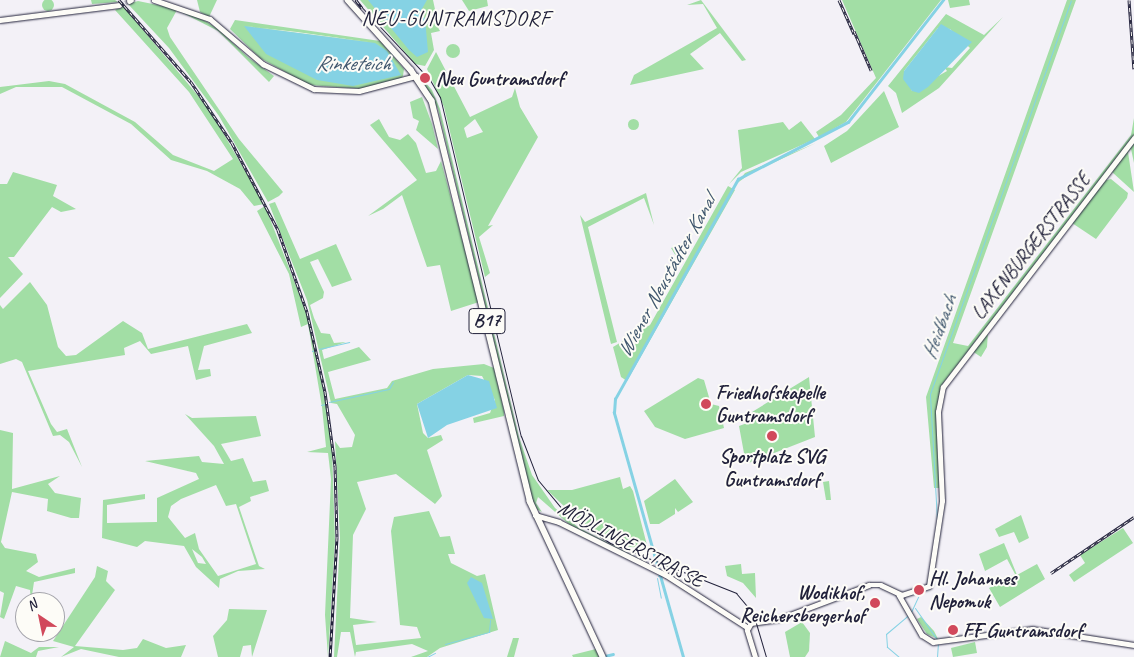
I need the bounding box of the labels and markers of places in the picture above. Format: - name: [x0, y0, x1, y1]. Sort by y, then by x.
- place label: Neu Guntramsdorf: [436, 66, 563, 90]
- marker: Neu Guntramsdorf: [418, 71, 432, 85]
- place label: Friedhofskapelle Guntramsdorf: [716, 380, 825, 427]
- marker: Friedhofskapelle Guntramsdorf: [700, 398, 712, 410]
- marker: Sportplatz SVG Guntramsdorf: [766, 430, 778, 442]
- place label: Sportplatz SVG Guntramsdorf: [719, 444, 825, 491]
- place label: Hl. Johannes Nepomuk: [929, 566, 1016, 613]
- place label: Wodikhof, Reichersbergerhof: [740, 580, 865, 627]
- marker: Hl. Johannes Nepomuk: [913, 584, 925, 596]
- marker: Wodikhof, Reichersbergerhof: [869, 597, 881, 609]
- place label: FF Guntramsdorf: [963, 618, 1082, 642]
- marker: FF Guntramsdorf: [947, 624, 959, 636]

